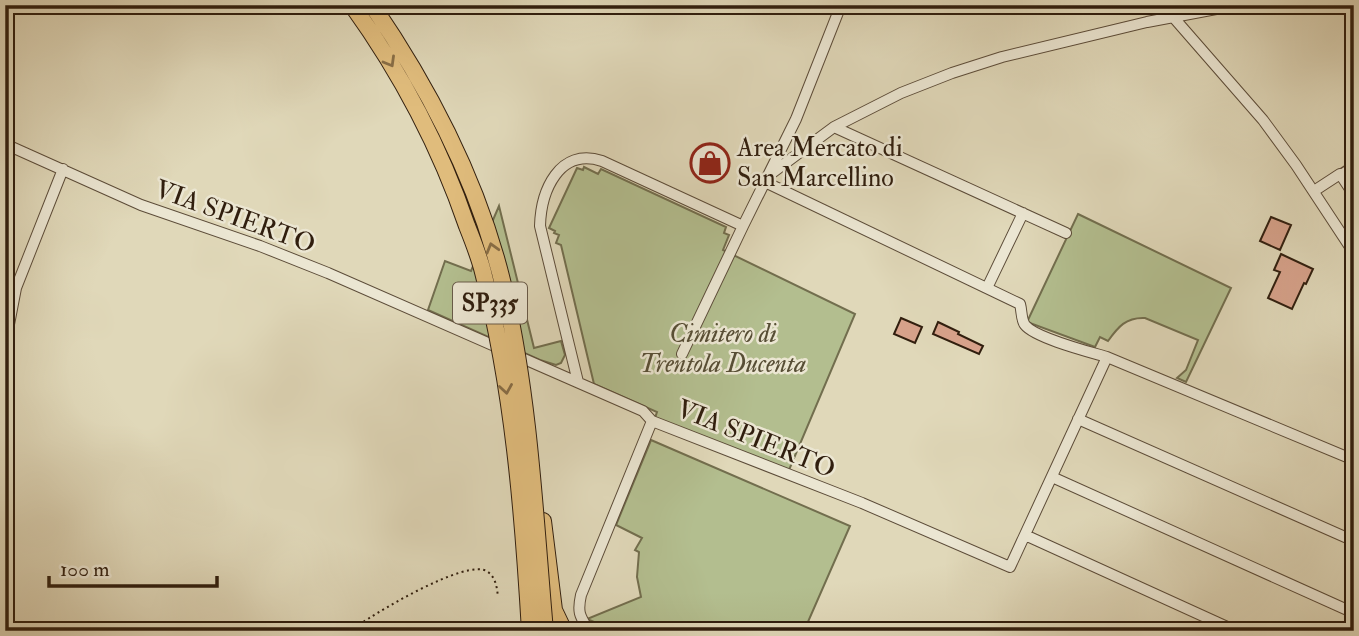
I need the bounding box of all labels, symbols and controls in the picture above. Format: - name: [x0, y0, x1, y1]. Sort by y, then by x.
- one-way arrow: [382, 54, 395, 67]
- place label: Area Mercato di San Marcellino: [736, 132, 903, 194]
- shop icon: Area Mercato di San Marcellino: [689, 142, 731, 184]
- street label: VIA SPIERTO: [150, 173, 320, 261]
- one-way arrow: [486, 243, 501, 255]
- road number: SP335: [453, 282, 527, 324]
- park label: Cimitero di Trentola Ducenta: [640, 318, 806, 380]
- one-way arrow: [498, 383, 513, 395]
- street label: VIA SPIERTO: [672, 393, 840, 485]
- scale bar: [49, 545, 217, 589]
- text: 100 m: [60, 556, 110, 583]

